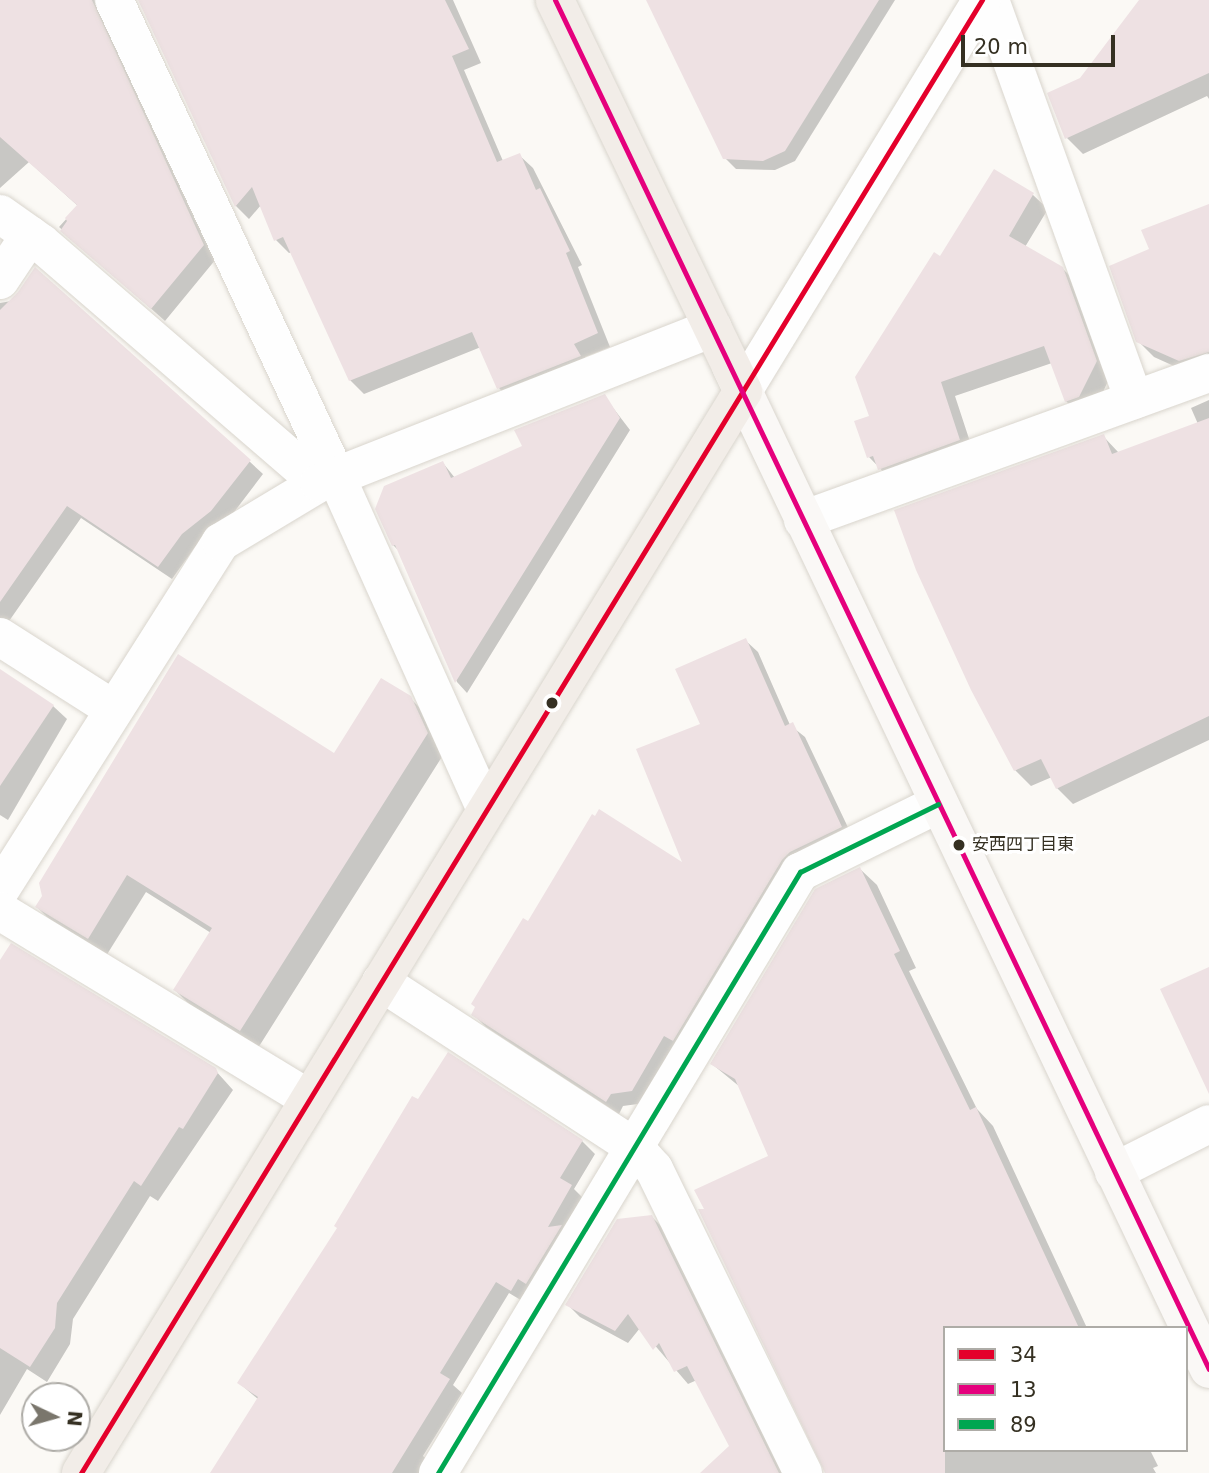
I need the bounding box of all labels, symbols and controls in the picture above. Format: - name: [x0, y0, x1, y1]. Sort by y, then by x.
- scale bar: [964, 21, 1118, 65]
- text: 20 m: [974, 35, 1028, 59]
- unlabelled marker: [545, 696, 559, 710]
- place label: 安西四丁目東: [972, 835, 1074, 855]
- marker: 安西四丁目東: [952, 838, 966, 852]
- legend: [943, 1326, 1188, 1452]
- text: 34: [1010, 1343, 1037, 1367]
- text: 13: [1010, 1378, 1037, 1402]
- north arrow: [21, 1382, 91, 1452]
- text: N: [63, 1410, 87, 1428]
- text: 89: [1010, 1413, 1037, 1437]

